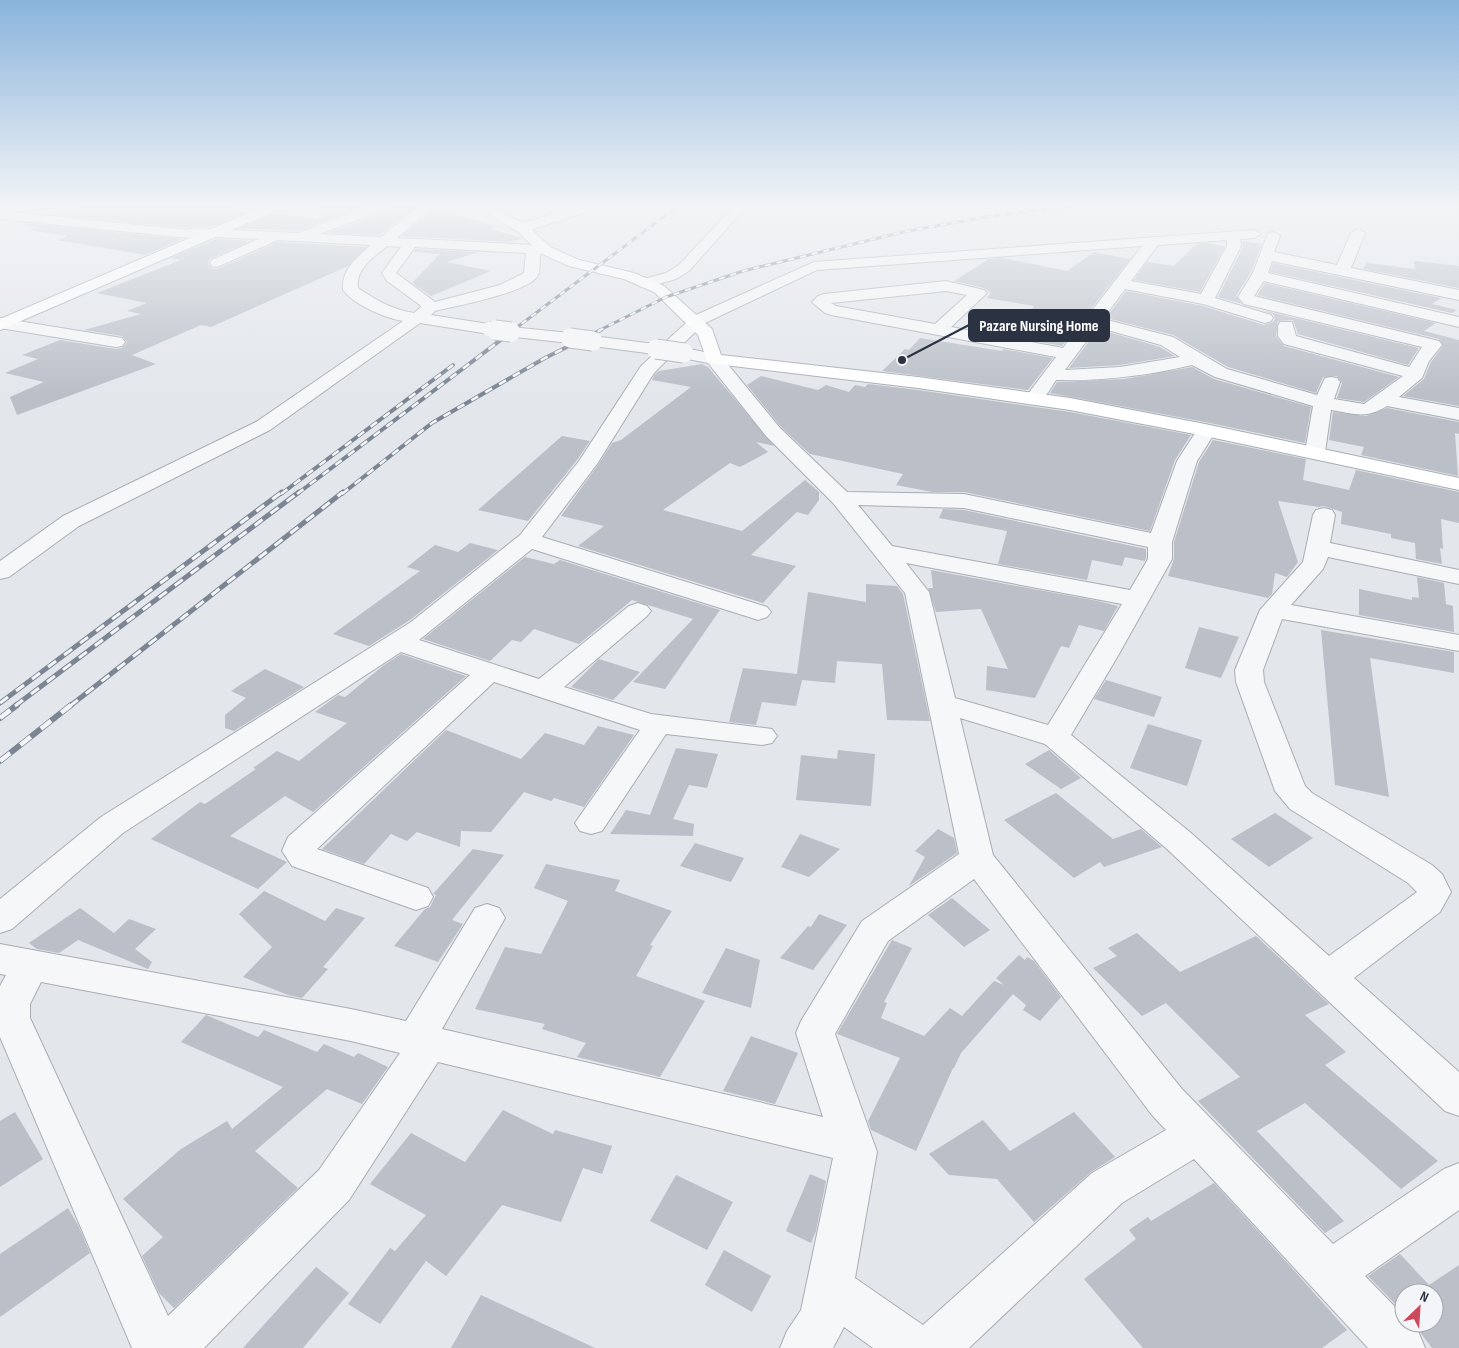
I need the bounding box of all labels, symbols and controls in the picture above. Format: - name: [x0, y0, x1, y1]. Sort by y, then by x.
- callout: Pazare Nursing Home: [969, 310, 1109, 341]
- text: Pazare Nursing Home: [979, 317, 1099, 336]
- north arrow: [1394, 1283, 1444, 1333]
- text: N: [1417, 1287, 1431, 1306]

